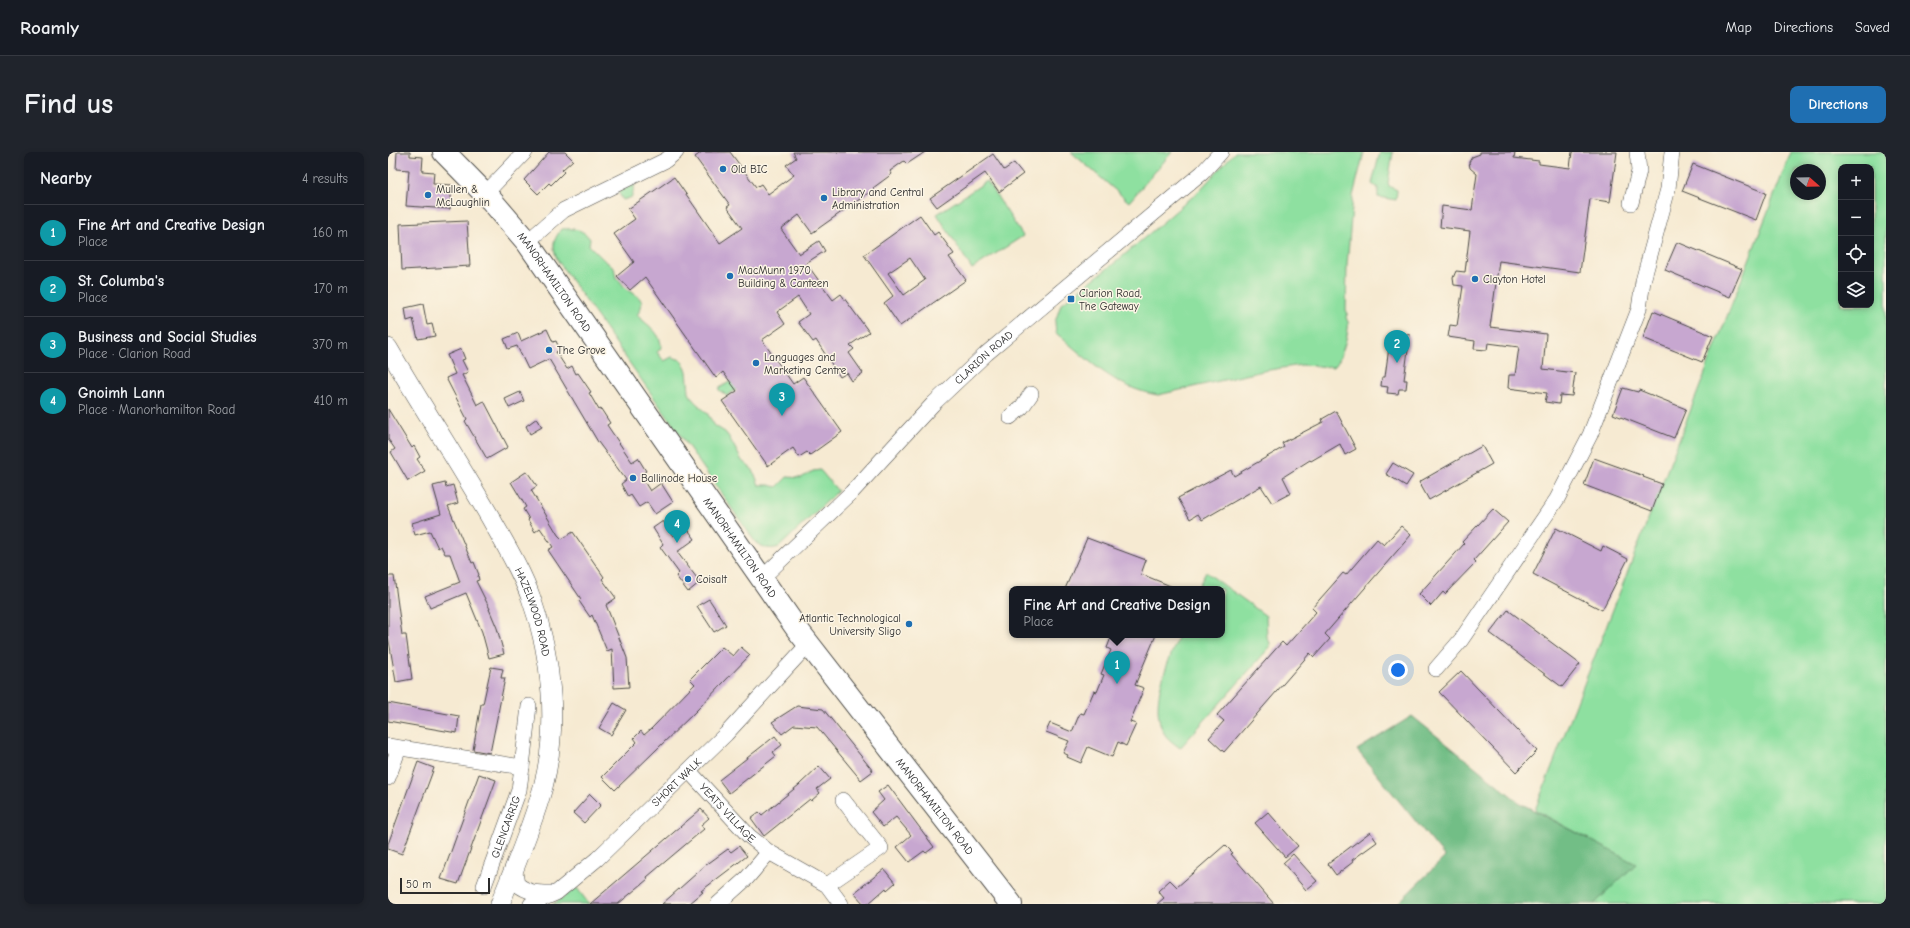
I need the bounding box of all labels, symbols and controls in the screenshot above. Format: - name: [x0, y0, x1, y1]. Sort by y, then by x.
- text: Roamly: [20, 17, 79, 39]
- text: Map: [1725, 19, 1752, 36]
- text: Directions: [1774, 19, 1833, 36]
- text: Saved: [1855, 19, 1890, 36]
- button: Directions: [1790, 86, 1886, 123]
- text: Find us: [24, 88, 113, 120]
- place label: Old BIC: [731, 163, 768, 176]
- marker: Old BIC: [718, 164, 728, 174]
- north arrow: [1790, 164, 1826, 200]
- map controls: [1838, 164, 1874, 308]
- button: +: [1838, 164, 1874, 200]
- text: Nearby: [40, 169, 91, 188]
- text: 4 results: [302, 171, 348, 186]
- place label: Mullen & McLaughlin: [436, 183, 490, 209]
- place label: Library and Central Administration: [832, 186, 924, 212]
- marker: Mullen & McLaughlin: [423, 190, 433, 200]
- marker: Library and Central Administration: [819, 193, 829, 203]
- button: −: [1838, 200, 1874, 236]
- text: Fine Art and Creative Design: [78, 216, 265, 234]
- text: 1: [50, 225, 56, 240]
- text: 160 m: [313, 225, 348, 240]
- street label: MANORHAMILTON ROAD: [515, 229, 594, 334]
- text: Place: [78, 234, 108, 249]
- button: locate: [1838, 236, 1874, 272]
- place label: MacMunn 1970 Building & Canteen: [738, 264, 828, 290]
- marker: MacMunn 1970 Building & Canteen: [725, 271, 735, 281]
- text: St. Columba's: [78, 272, 164, 290]
- button: layers: [1838, 272, 1874, 308]
- place label: Clayton Hotel: [1483, 273, 1546, 286]
- marker: Clayton Hotel: [1470, 274, 1480, 284]
- text: 2: [50, 281, 56, 296]
- text: 170 m: [314, 281, 348, 296]
- place label: Clarion Road, The Gateway: [1079, 287, 1142, 313]
- text: Place: [78, 290, 108, 305]
- marker: Clarion Road, The Gateway: [1066, 294, 1076, 304]
- text: Business and Social Studies: [78, 328, 257, 346]
- street label: CLARION ROAD: [952, 328, 1016, 387]
- pin: 2: [1384, 330, 1410, 363]
- text: 3: [50, 337, 56, 352]
- text: 370 m: [312, 337, 348, 352]
- place label: The Grove: [557, 344, 606, 357]
- marker: The Grove: [544, 345, 554, 355]
- text: Place · Clarion Road: [78, 346, 191, 361]
- place label: Languages and Marketing Centre: [764, 351, 847, 377]
- marker: Languages and Marketing Centre: [751, 358, 761, 368]
- pin: 3: [769, 383, 795, 416]
- text: Gnoimh Lann: [78, 384, 165, 402]
- text: 4: [50, 393, 56, 408]
- text: 410 m: [314, 393, 348, 408]
- text: Place · Manorhamilton Road: [78, 402, 235, 417]
- place label: Ballinode House: [641, 472, 718, 485]
- marker: Ballinode House: [628, 473, 638, 483]
- street label: MANORHAMILTON ROAD: [701, 495, 780, 600]
- pin: 4: [664, 510, 690, 543]
- street label: HAZELWOOD ROAD: [512, 565, 553, 657]
- place label: Coisalt: [696, 573, 728, 586]
- marker: Coisalt: [683, 574, 693, 584]
- popup: [1009, 586, 1225, 638]
- text: Fine Art and Creative Design: [1024, 596, 1210, 614]
- place label: Atlantic Technological University Sligo: [799, 612, 901, 638]
- text: Place: [1024, 614, 1053, 629]
- marker: Atlantic Technological University Sligo: [904, 619, 914, 629]
- pin: 1: [1104, 651, 1130, 684]
- your location: [1388, 660, 1408, 680]
- street label: SHORT WALK: [649, 755, 704, 809]
- street label: MANORHAMILTON ROAD: [893, 755, 977, 857]
- street label: YEATS VILLAGE: [697, 780, 759, 846]
- street label: GLENCARRIG: [488, 794, 523, 860]
- scale bar: [400, 876, 490, 895]
- text: 50 m: [406, 878, 431, 891]

